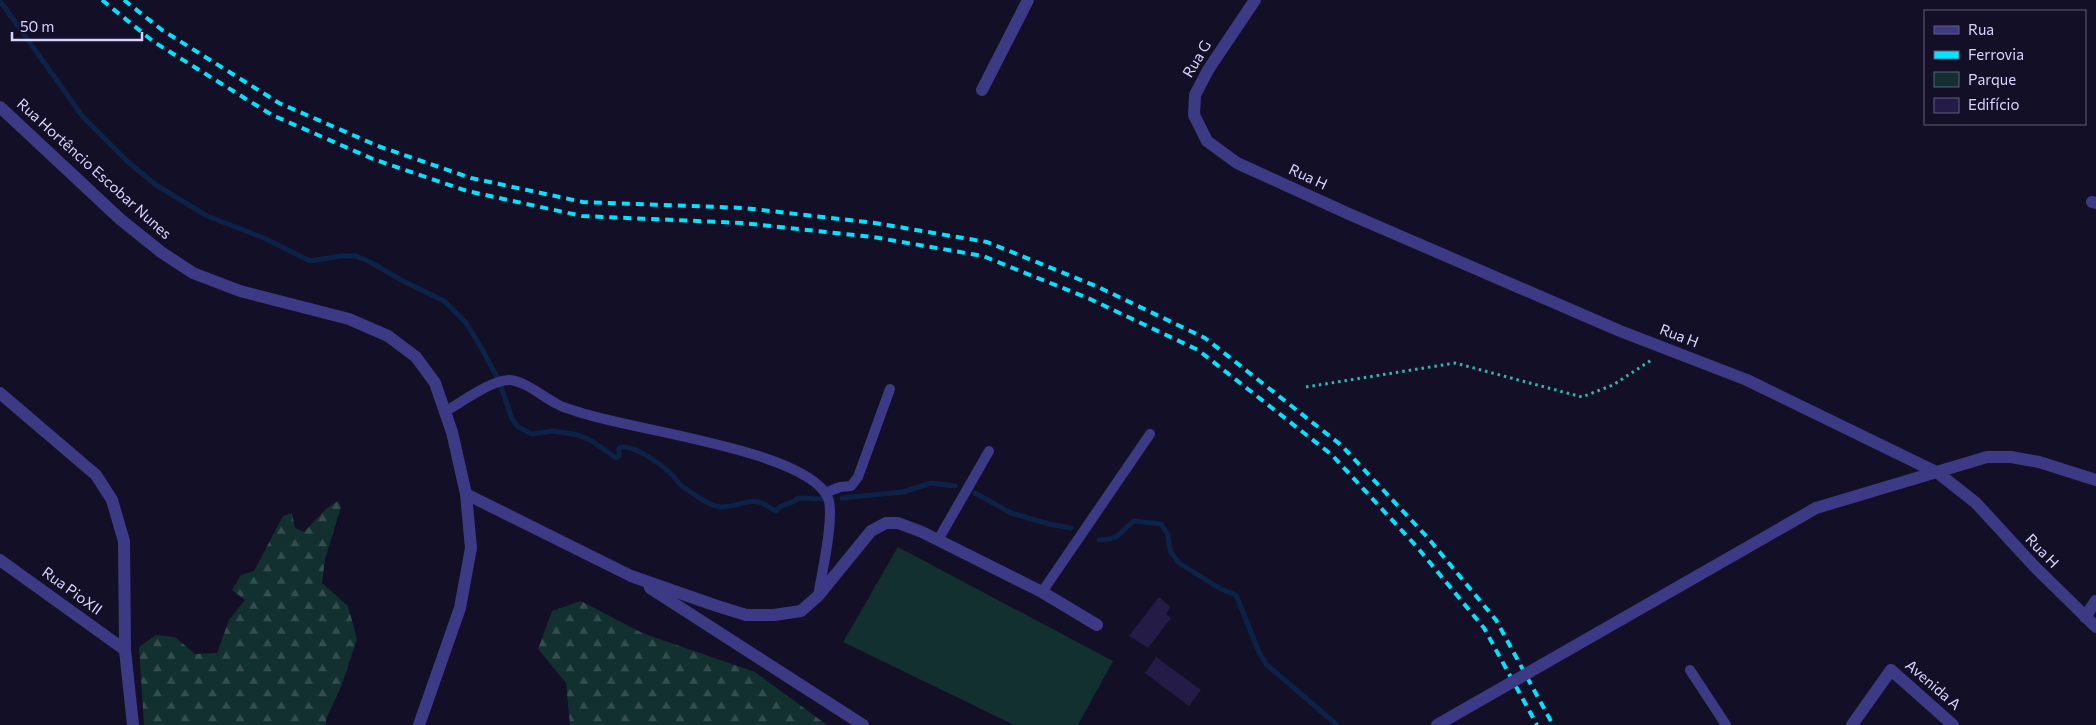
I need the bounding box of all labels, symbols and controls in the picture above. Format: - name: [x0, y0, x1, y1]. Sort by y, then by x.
- scale bar: [12, 10, 142, 42]
- legend: [1924, 10, 2086, 125]
- text: 50 m: [20, 17, 54, 35]
- text: Rua: [1968, 20, 1994, 38]
- street label: Rua G: [1178, 37, 1214, 80]
- text: Ferrovia: [1968, 45, 2024, 63]
- text: Parque: [1968, 70, 2016, 88]
- street label: Rua Hortêncio Escobar Nunes: [14, 94, 176, 243]
- text: Edifício: [1968, 95, 2019, 113]
- street label: Rua H: [1286, 159, 1330, 193]
- street label: Rua H: [1657, 319, 1701, 351]
- street label: Rua H: [2022, 530, 2063, 571]
- street label: Rua PioXII: [39, 562, 106, 618]
- street label: Avenida A: [1902, 655, 1965, 713]

